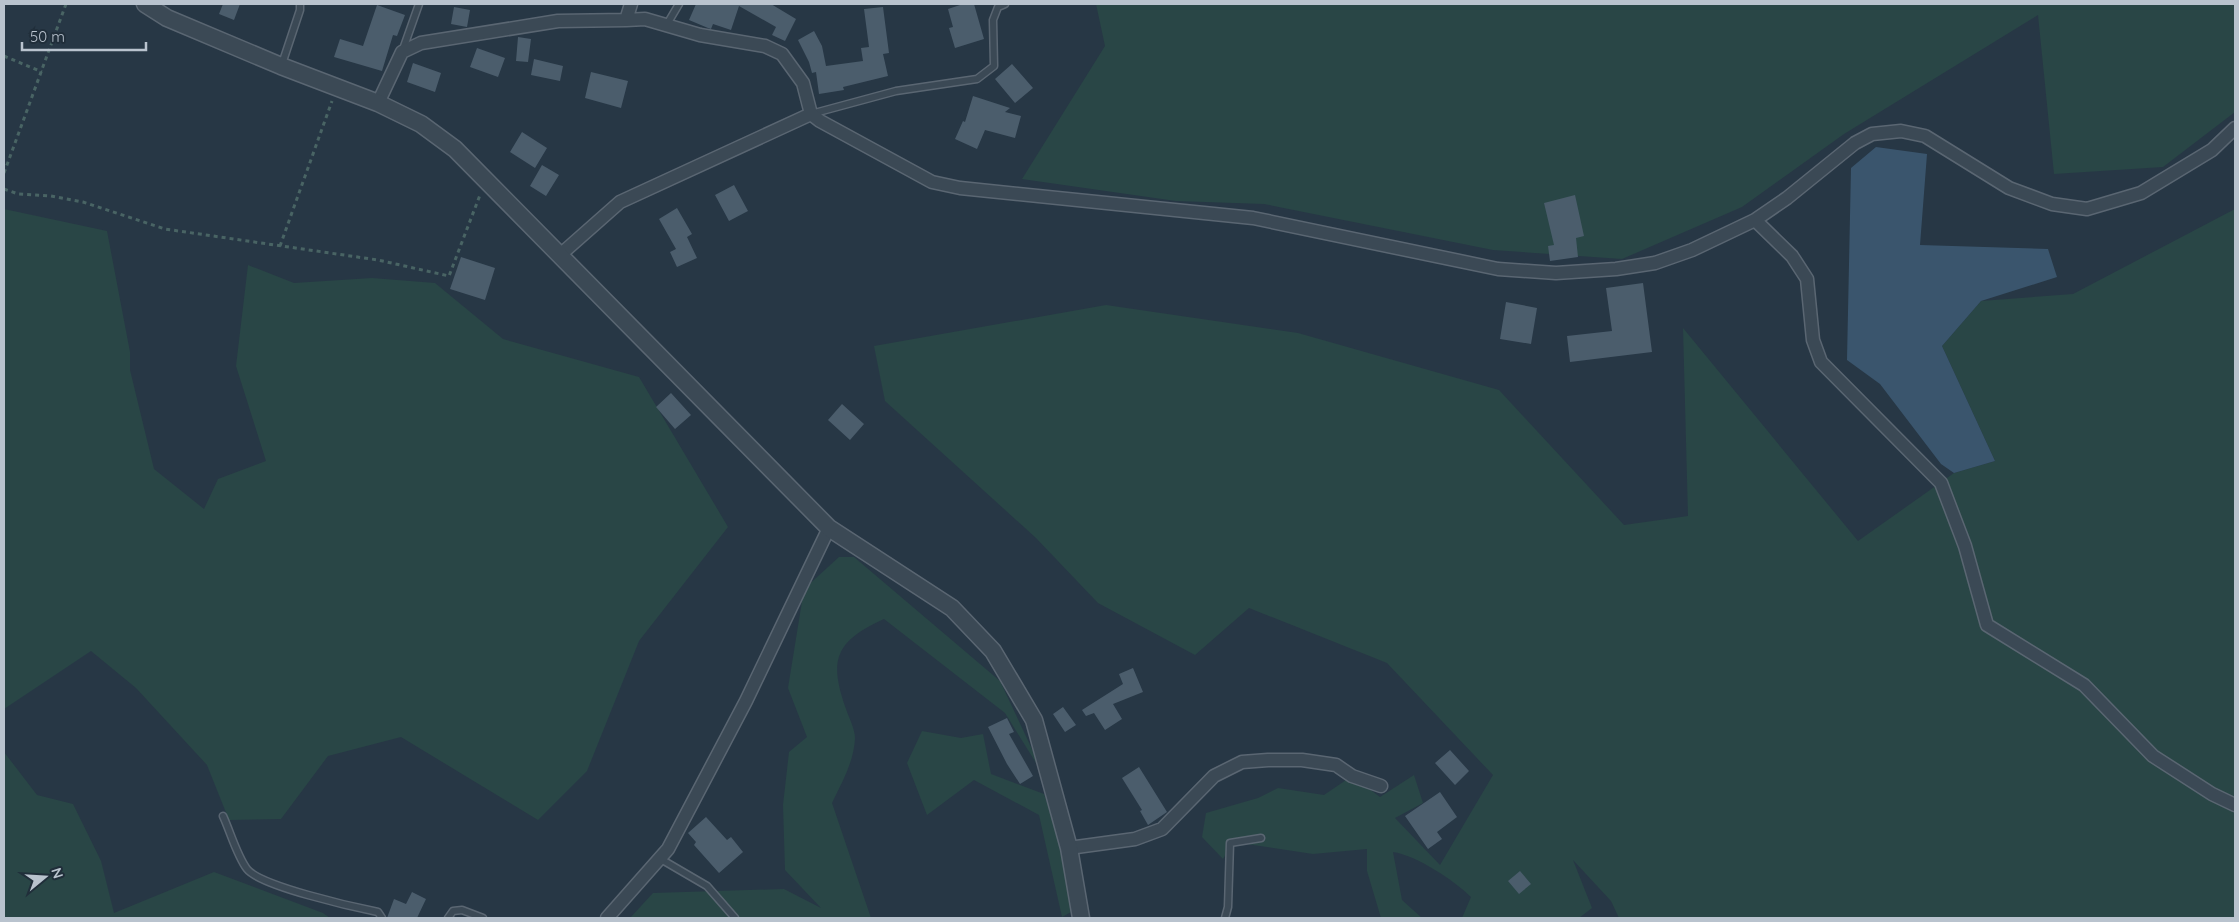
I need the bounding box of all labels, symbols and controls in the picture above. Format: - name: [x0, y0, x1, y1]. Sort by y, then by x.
- scale bar: [22, 20, 146, 52]
- text: 50 m: [30, 27, 65, 46]
- north arrow: [20, 852, 70, 902]
- text: N: [47, 865, 68, 881]

